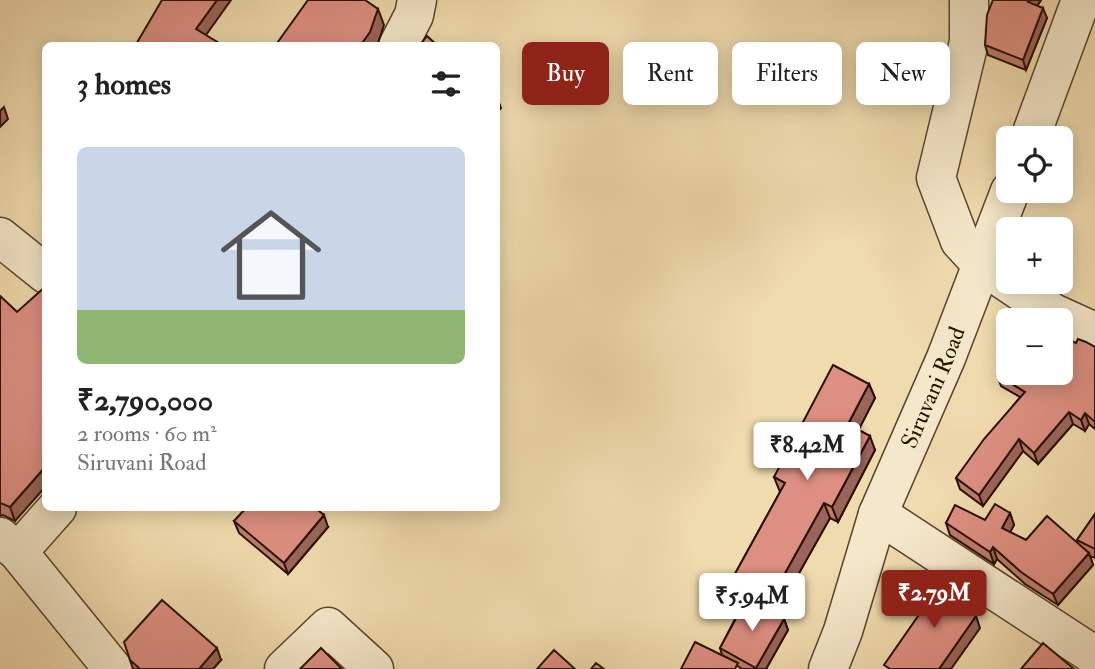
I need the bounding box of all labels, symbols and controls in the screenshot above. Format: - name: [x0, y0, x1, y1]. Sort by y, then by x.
- chip: Buy: [522, 42, 609, 105]
- chip: Rent: [623, 42, 718, 105]
- chip: Filters: [732, 42, 842, 105]
- chip: New: [856, 42, 950, 105]
- icon: filters: [427, 65, 465, 103]
- text: 3 homes: [77, 66, 171, 103]
- map controls: [996, 126, 1073, 385]
- button: locate: [996, 126, 1073, 203]
- icon: home: [208, 192, 334, 318]
- button: +: [996, 217, 1073, 294]
- button: −: [996, 308, 1073, 385]
- street label: Siruvani Road: [894, 322, 971, 453]
- text: ₹2,790,000: [77, 382, 213, 419]
- text: 2 rooms · 60 m²: [77, 419, 217, 448]
- pin: ₹8.42M: [750, 422, 864, 482]
- text: ₹8.42M: [769, 430, 845, 459]
- text: Siruvani Road: [77, 448, 206, 477]
- pin: ₹2.79M: [877, 570, 991, 630]
- pin: ₹5.94M: [695, 574, 809, 633]
- text: ₹2.79M: [898, 578, 970, 607]
- text: ₹5.94M: [715, 581, 789, 610]

